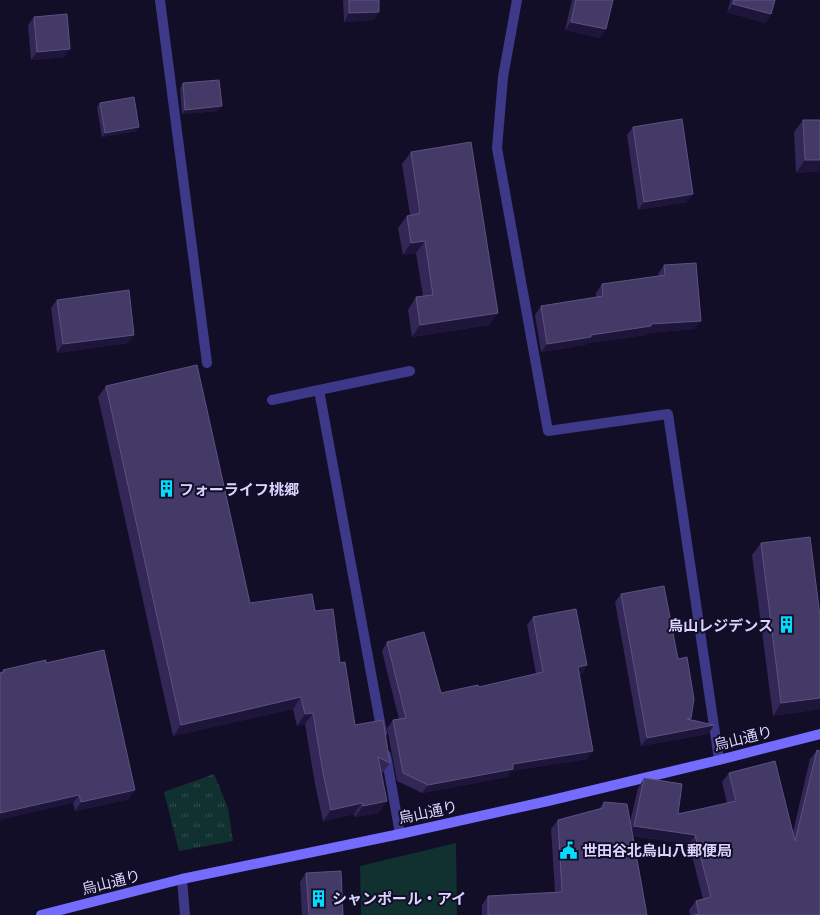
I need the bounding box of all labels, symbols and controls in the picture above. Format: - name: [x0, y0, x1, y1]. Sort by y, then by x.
- building icon: フォーライフ桃郷: [156, 479, 176, 499]
- place label: フォーライフ桃郷: [179, 480, 299, 499]
- building icon: 烏山レジデンス: [776, 615, 796, 635]
- place label: 烏山レジデンス: [668, 616, 773, 635]
- street label: 烏山通り: [712, 722, 774, 754]
- street label: 烏山通り: [397, 796, 459, 828]
- public building icon: 世田谷北烏山八郵便局: [559, 840, 579, 860]
- place label: 世田谷北烏山八郵便局: [582, 841, 732, 860]
- street label: 烏山通り: [80, 866, 142, 898]
- building icon: シャンポール・アイ: [309, 888, 329, 908]
- place label: シャンポール・アイ: [332, 889, 466, 908]

